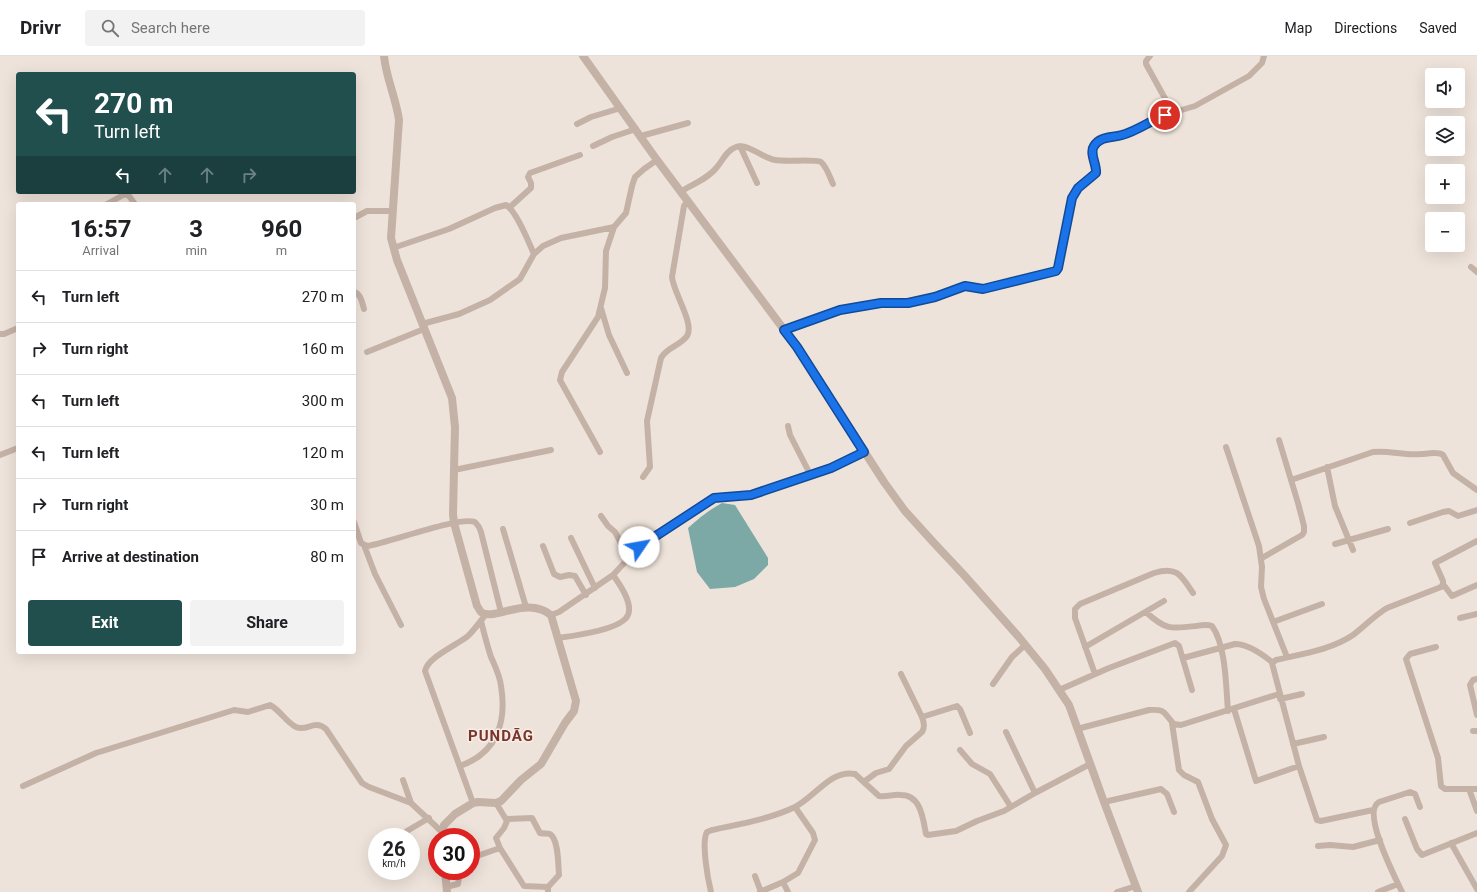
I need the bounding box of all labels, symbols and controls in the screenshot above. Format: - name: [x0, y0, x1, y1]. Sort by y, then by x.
- search box: [85, 10, 365, 46]
- text: Drivr: [20, 16, 61, 39]
- icon: search: [99, 17, 121, 39]
- text: Search here: [131, 19, 210, 37]
- text: Map: [1285, 20, 1312, 36]
- text: Directions: [1334, 20, 1397, 36]
- text: Saved: [1419, 20, 1457, 36]
- map controls: [1425, 68, 1465, 252]
- button: sound: [1425, 68, 1465, 108]
- text: 270 m: [94, 87, 173, 120]
- icon: left: [28, 88, 80, 140]
- pin: [1148, 98, 1182, 132]
- icon: arrive: [1154, 104, 1176, 126]
- button: layers: [1425, 116, 1465, 156]
- text: Turn left: [94, 121, 160, 142]
- icon: left: [112, 164, 134, 186]
- icon: ahead: [154, 164, 176, 186]
- icon: ahead: [196, 164, 218, 186]
- icon: right: [238, 164, 260, 186]
- button: +: [1425, 164, 1465, 204]
- button: −: [1425, 212, 1465, 252]
- text: 16:57: [70, 215, 132, 243]
- text: 3: [189, 215, 203, 243]
- text: 960: [261, 215, 302, 243]
- text: Arrival: [82, 243, 119, 258]
- text: min: [185, 243, 207, 258]
- text: m: [276, 243, 287, 258]
- icon: left: [28, 286, 50, 308]
- text: Turn left: [62, 288, 119, 306]
- text: 270 m: [302, 288, 344, 306]
- icon: right: [28, 338, 50, 360]
- text: Turn right: [62, 340, 128, 358]
- text: 160 m: [302, 340, 344, 358]
- icon: left: [28, 390, 50, 412]
- text: Turn left: [62, 392, 119, 410]
- text: 300 m: [302, 392, 344, 410]
- icon: left: [28, 442, 50, 464]
- text: Turn left: [62, 444, 119, 462]
- text: 120 m: [302, 444, 344, 462]
- icon: right: [28, 494, 50, 516]
- text: Turn right: [62, 496, 128, 514]
- text: 30 m: [310, 496, 344, 514]
- position arrow: [618, 526, 660, 568]
- icon: arrive: [28, 546, 50, 568]
- text: Arrive at destination: [62, 548, 199, 566]
- text: 80 m: [310, 548, 344, 566]
- button: Exit: [28, 600, 182, 646]
- button: Share: [190, 600, 344, 646]
- district label: PUNDĀG: [468, 727, 534, 745]
- speed limit sign: 30: [428, 828, 480, 880]
- text: 26: [383, 837, 405, 861]
- text: km/h: [382, 858, 406, 869]

